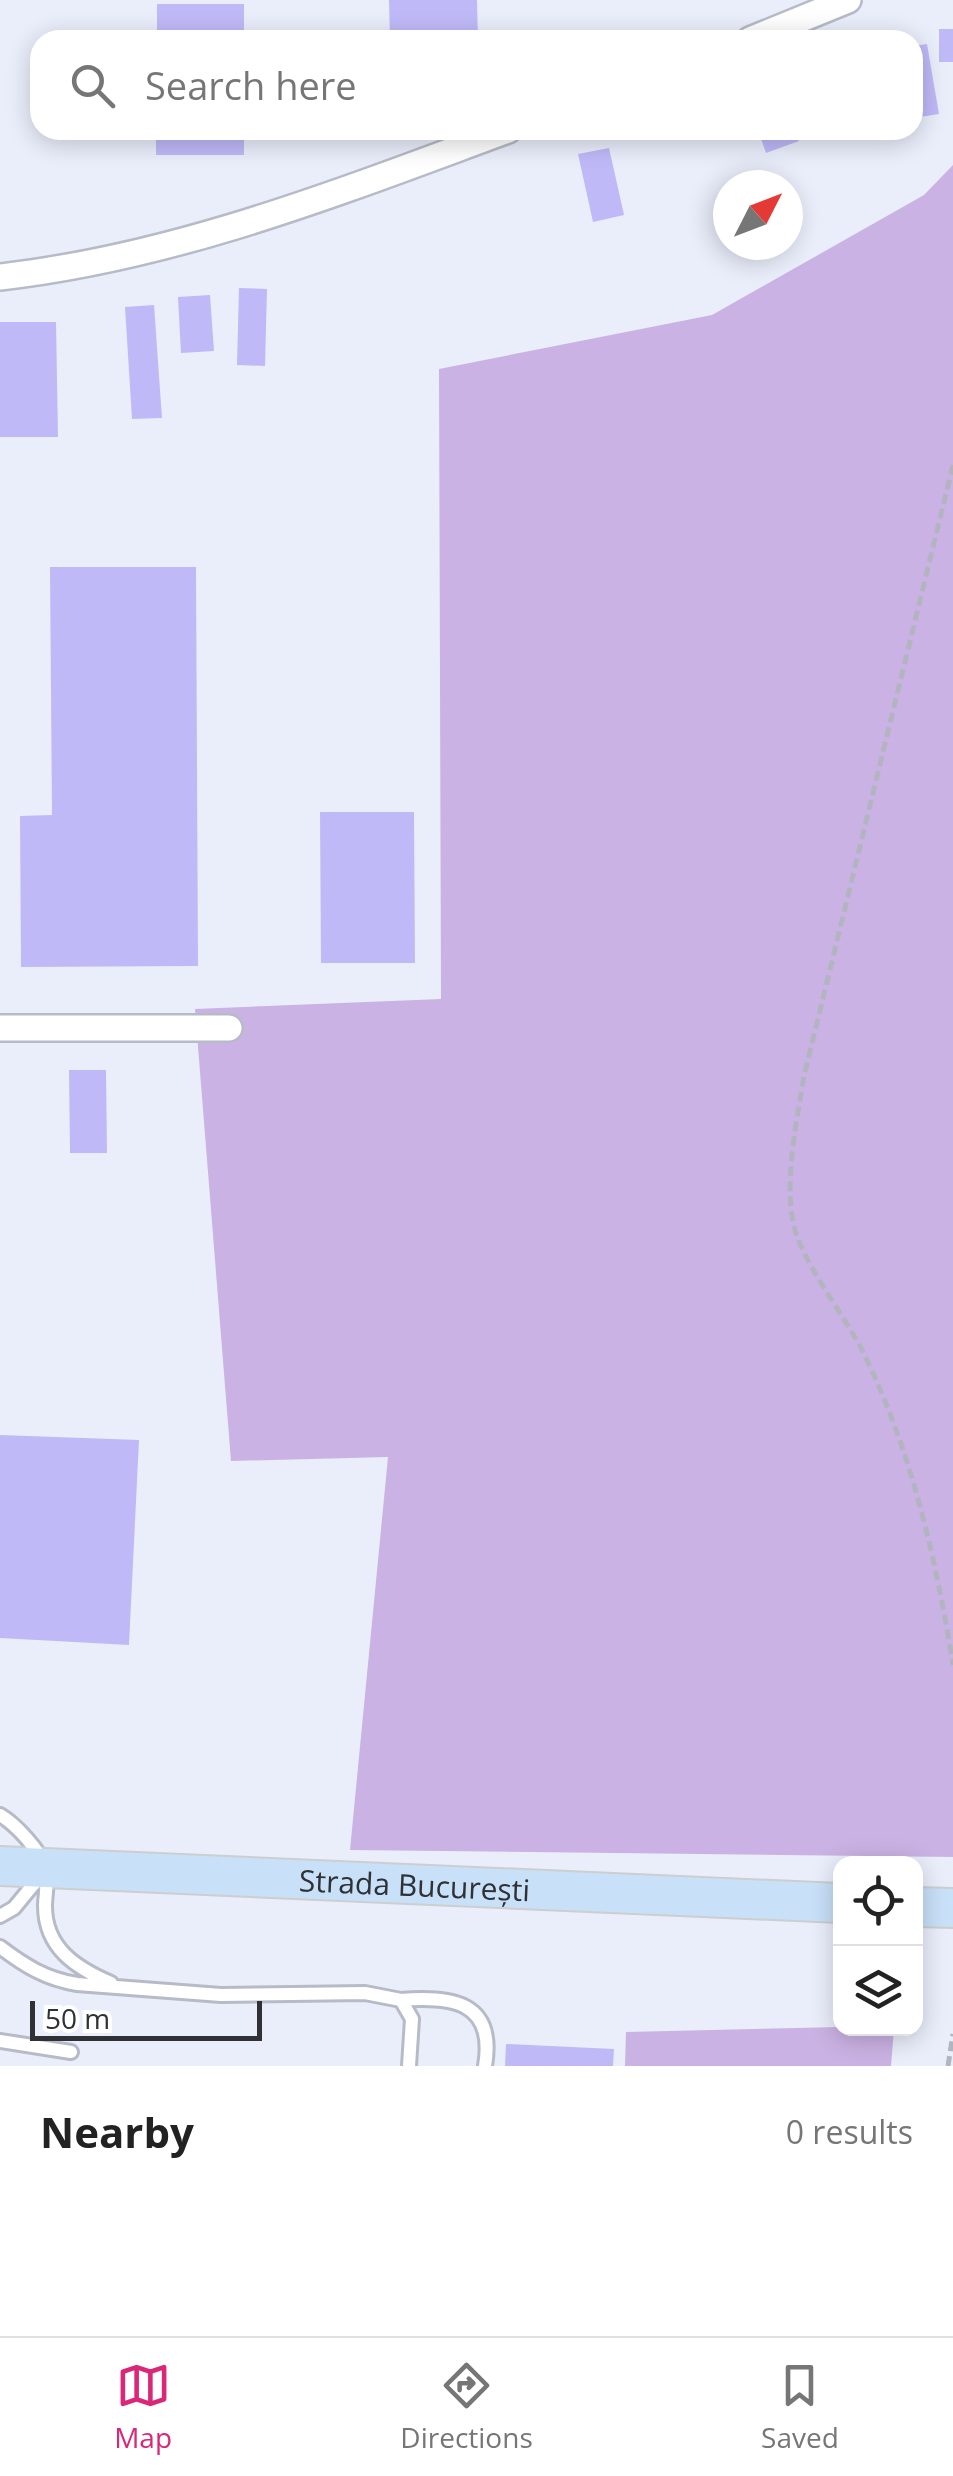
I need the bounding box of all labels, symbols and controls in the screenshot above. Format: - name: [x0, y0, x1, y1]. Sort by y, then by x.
- search box: [30, 30, 923, 140]
- icon: search: [65, 58, 120, 113]
- text: Search here: [145, 59, 357, 111]
- north arrow: [713, 170, 803, 260]
- map controls: [833, 1856, 923, 2036]
- button: locate: [833, 1856, 923, 1946]
- street label: Strada București: [298, 1859, 531, 1910]
- button: layers: [833, 1946, 923, 2036]
- scale bar: [30, 1996, 262, 2040]
- text: 50 m: [45, 1999, 110, 2037]
- text: Nearby: [40, 2103, 194, 2160]
- text: 0 results: [786, 2110, 913, 2153]
- tab: Map: [114, 2358, 172, 2456]
- tab: Directions: [400, 2358, 533, 2456]
- tab: Saved: [761, 2358, 839, 2456]

